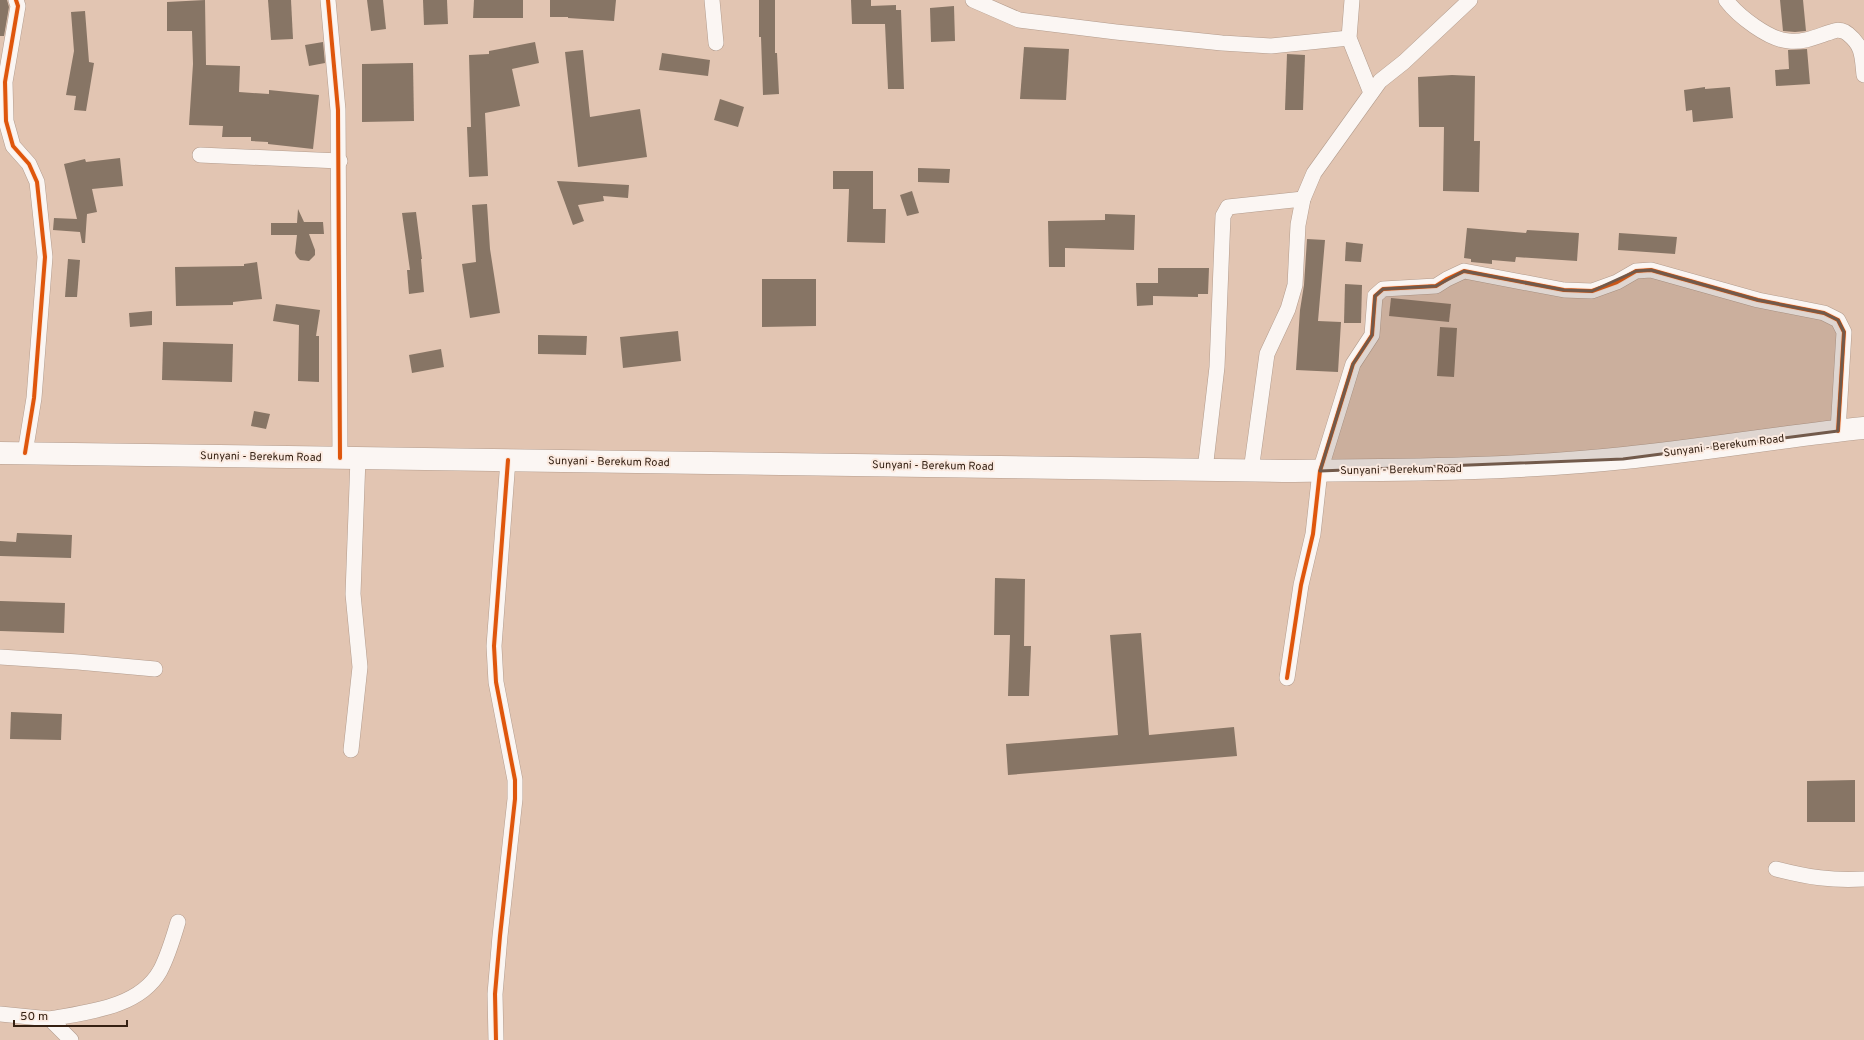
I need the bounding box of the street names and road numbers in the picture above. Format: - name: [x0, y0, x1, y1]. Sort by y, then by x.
- street label: Sunyani - Berekum Road: [1663, 432, 1785, 460]
- street label: Sunyani - Berekum Road: [200, 449, 322, 465]
- street label: Sunyani - Berekum Road: [548, 454, 670, 470]
- street label: Sunyani - Berekum Road: [872, 458, 994, 474]
- street label: Sunyani - Berekum Road: [1340, 462, 1462, 478]

